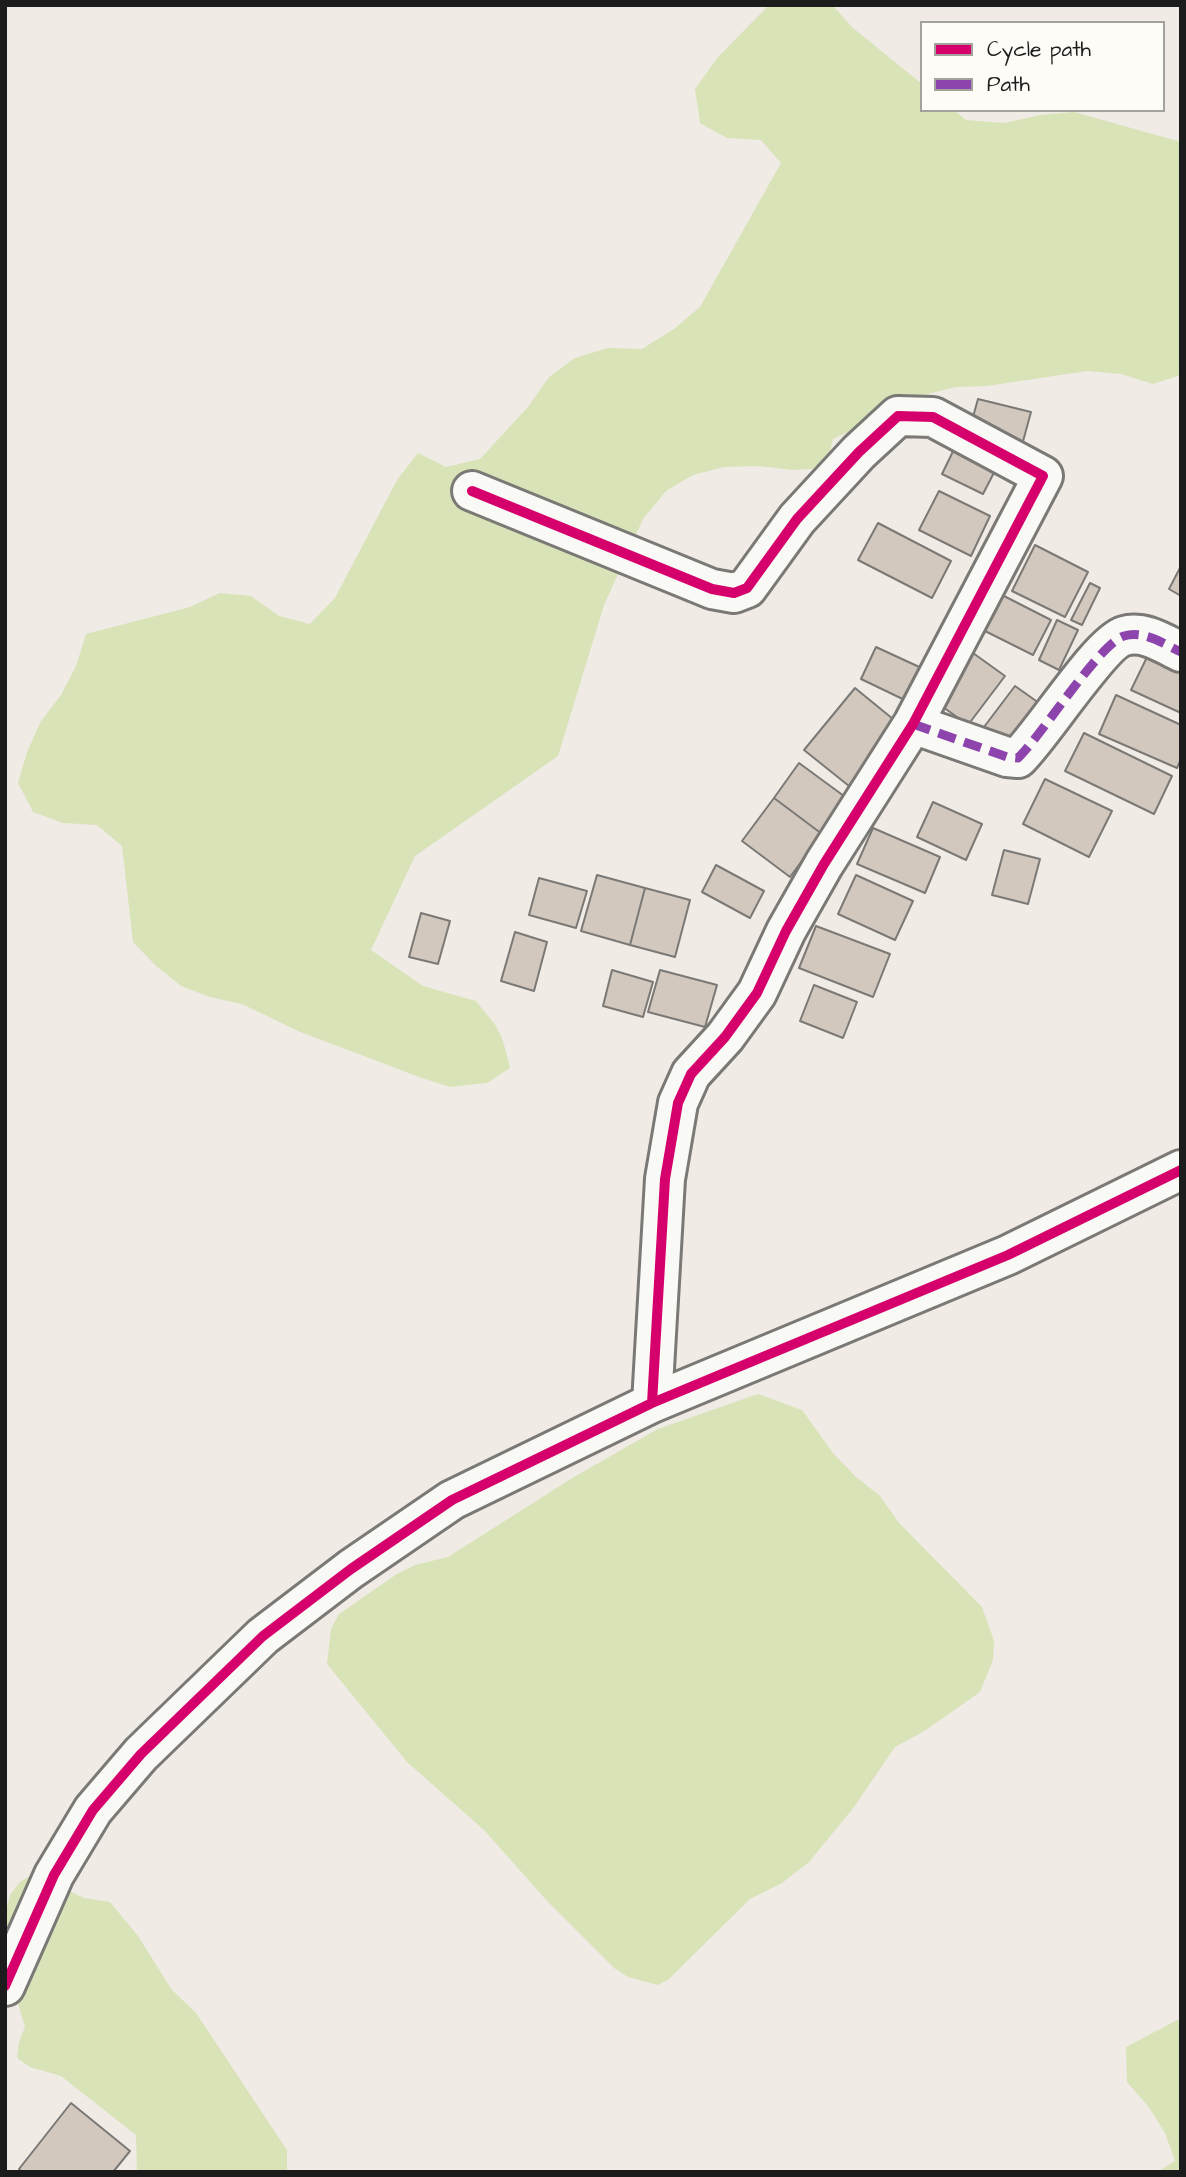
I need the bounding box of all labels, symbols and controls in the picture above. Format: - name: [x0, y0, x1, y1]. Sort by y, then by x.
- legend: [920, 21, 1165, 112]
- text: Cycle path: [987, 35, 1091, 64]
- text: Path: [987, 70, 1030, 99]

